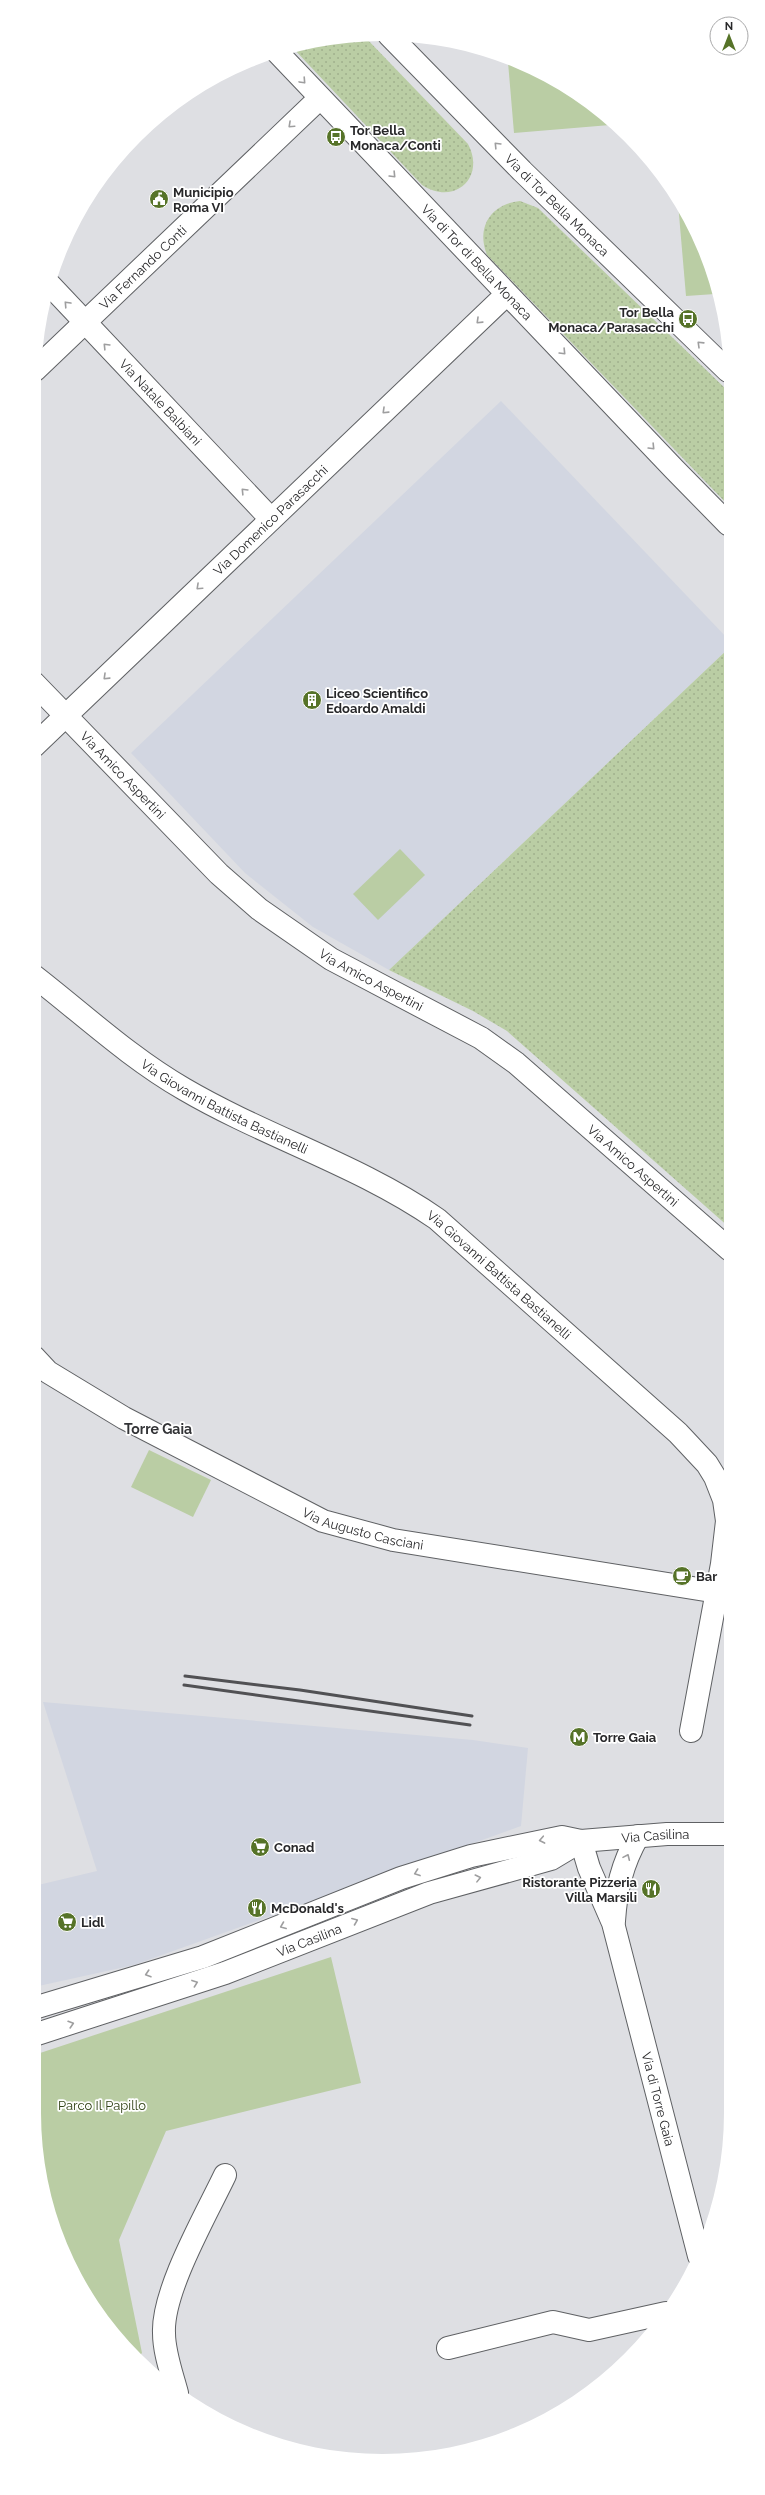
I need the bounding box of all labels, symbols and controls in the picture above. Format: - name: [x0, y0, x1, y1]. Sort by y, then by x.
- north arrow: [709, 16, 749, 56]
- text: N: [725, 20, 733, 33]
- one-way arrow: [299, 76, 306, 83]
- one-way arrow: [288, 120, 296, 127]
- place label: Tor Bella Monaca/Conti: [350, 123, 441, 153]
- bus stop icon: Tor Bella Monaca/Conti: [325, 126, 347, 148]
- one-way arrow: [494, 142, 502, 150]
- street label: Via di Tor Bella Monaca: [502, 151, 612, 259]
- one-way arrow: [388, 170, 396, 178]
- place label: Municipio Roma VI: [173, 185, 234, 215]
- public building icon: Municipio Roma VI: [148, 188, 170, 210]
- street label: Via di Tor di Bella Monaca: [418, 201, 535, 323]
- street label: Via Fernando Conti: [97, 223, 190, 312]
- one-way arrow: [64, 301, 72, 309]
- place label: Tor Bella Monaca/Parasacchi: [548, 305, 675, 335]
- bus stop icon: Tor Bella Monaca/Parasacchi: [677, 308, 699, 330]
- one-way arrow: [476, 316, 484, 324]
- one-way arrow: [697, 341, 705, 349]
- one-way arrow: [103, 343, 111, 351]
- one-way arrow: [558, 348, 565, 355]
- street label: Via Natale Balbiani: [116, 356, 204, 449]
- one-way arrow: [382, 406, 390, 413]
- one-way arrow: [648, 442, 655, 450]
- street label: Via Domenico Parasacchi: [211, 462, 331, 578]
- one-way arrow: [241, 488, 249, 496]
- one-way arrow: [197, 582, 204, 589]
- one-way arrow: [103, 672, 111, 680]
- place label: Liceo Scientifico Edoardo Amaldi: [326, 686, 428, 716]
- building icon: Liceo Scientifico Edoardo Amaldi: [301, 689, 323, 711]
- street label: Via Amico Aspertini: [77, 728, 168, 822]
- street label: Via Amico Aspertini: [316, 946, 426, 1014]
- street label: Via Giovanni Battista Bastianelli: [138, 1056, 310, 1157]
- street label: Via Amico Aspertini: [584, 1122, 682, 1210]
- street label: Via Giovanni Battista Bastianelli: [424, 1207, 574, 1342]
- district label: Torre Gaia: [124, 1421, 192, 1437]
- street label: Via Augusto Casciani: [300, 1505, 424, 1553]
- cafe icon: Bar: [671, 1565, 693, 1587]
- place label: Bar: [696, 1569, 717, 1584]
- metro station icon: Torre Gaia: [568, 1726, 590, 1748]
- place label: Torre Gaia: [593, 1730, 657, 1745]
- street label: Via Casilina: [621, 1827, 689, 1846]
- one-way arrow: [539, 1835, 546, 1843]
- supermarket icon: Conad: [249, 1836, 271, 1858]
- place label: Conad: [274, 1840, 314, 1855]
- one-way arrow: [622, 1854, 630, 1862]
- one-way arrow: [413, 1868, 420, 1876]
- one-way arrow: [474, 1874, 481, 1883]
- place label: Ristorante Pizzeria Villa Marsili: [522, 1875, 638, 1905]
- restaurant icon: Ristorante Pizzeria Villa Marsili: [640, 1878, 662, 1900]
- restaurant icon: McDonald's: [246, 1897, 268, 1919]
- place label: McDonald's: [271, 1901, 344, 1916]
- supermarket icon: Lidl: [56, 1911, 78, 1933]
- place label: Lidl: [81, 1915, 105, 1930]
- one-way arrow: [352, 1917, 359, 1925]
- street label: Via Casilina: [275, 1921, 344, 1960]
- one-way arrow: [279, 1921, 286, 1929]
- one-way arrow: [144, 1970, 151, 1978]
- one-way arrow: [191, 1980, 198, 1988]
- one-way arrow: [68, 2020, 75, 2029]
- street label: Via di Torre Gaia: [639, 2051, 677, 2148]
- park label: Parco Il Papillo: [58, 2098, 146, 2113]

